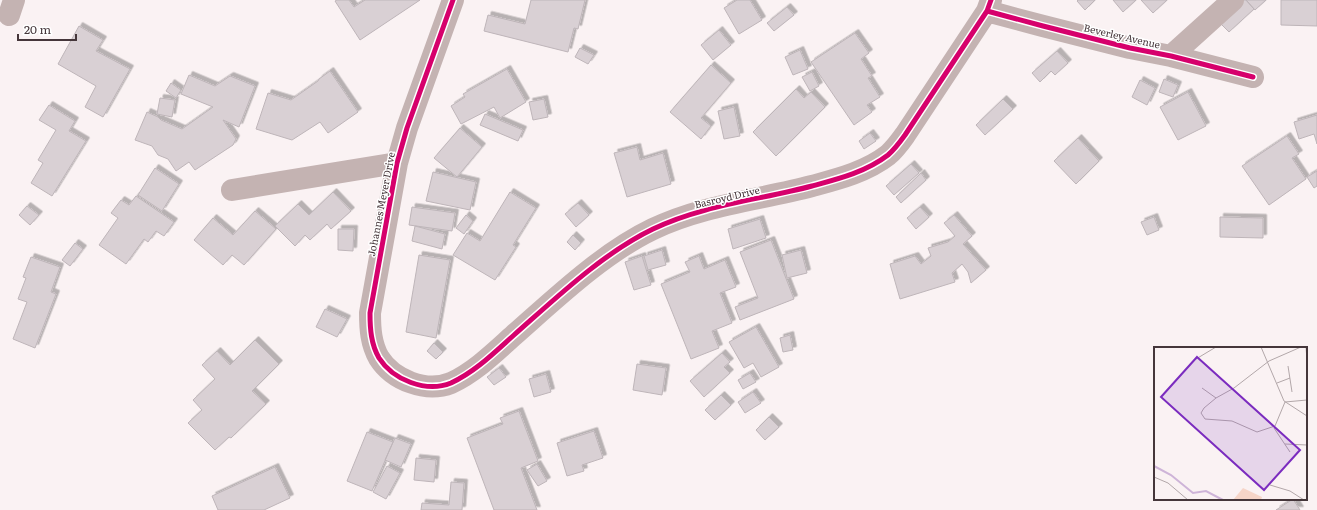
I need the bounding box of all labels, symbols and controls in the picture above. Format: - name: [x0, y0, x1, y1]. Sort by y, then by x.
- scale bar: [18, 16, 76, 42]
- street label: Beverley Avenue: [1082, 19, 1162, 52]
- text: 20 m: [24, 20, 51, 38]
- street label: Johannes Meyer Drive: [363, 150, 398, 257]
- street label: Basroyd Drive: [693, 182, 761, 211]
- inset map: [1154, 347, 1307, 500]

